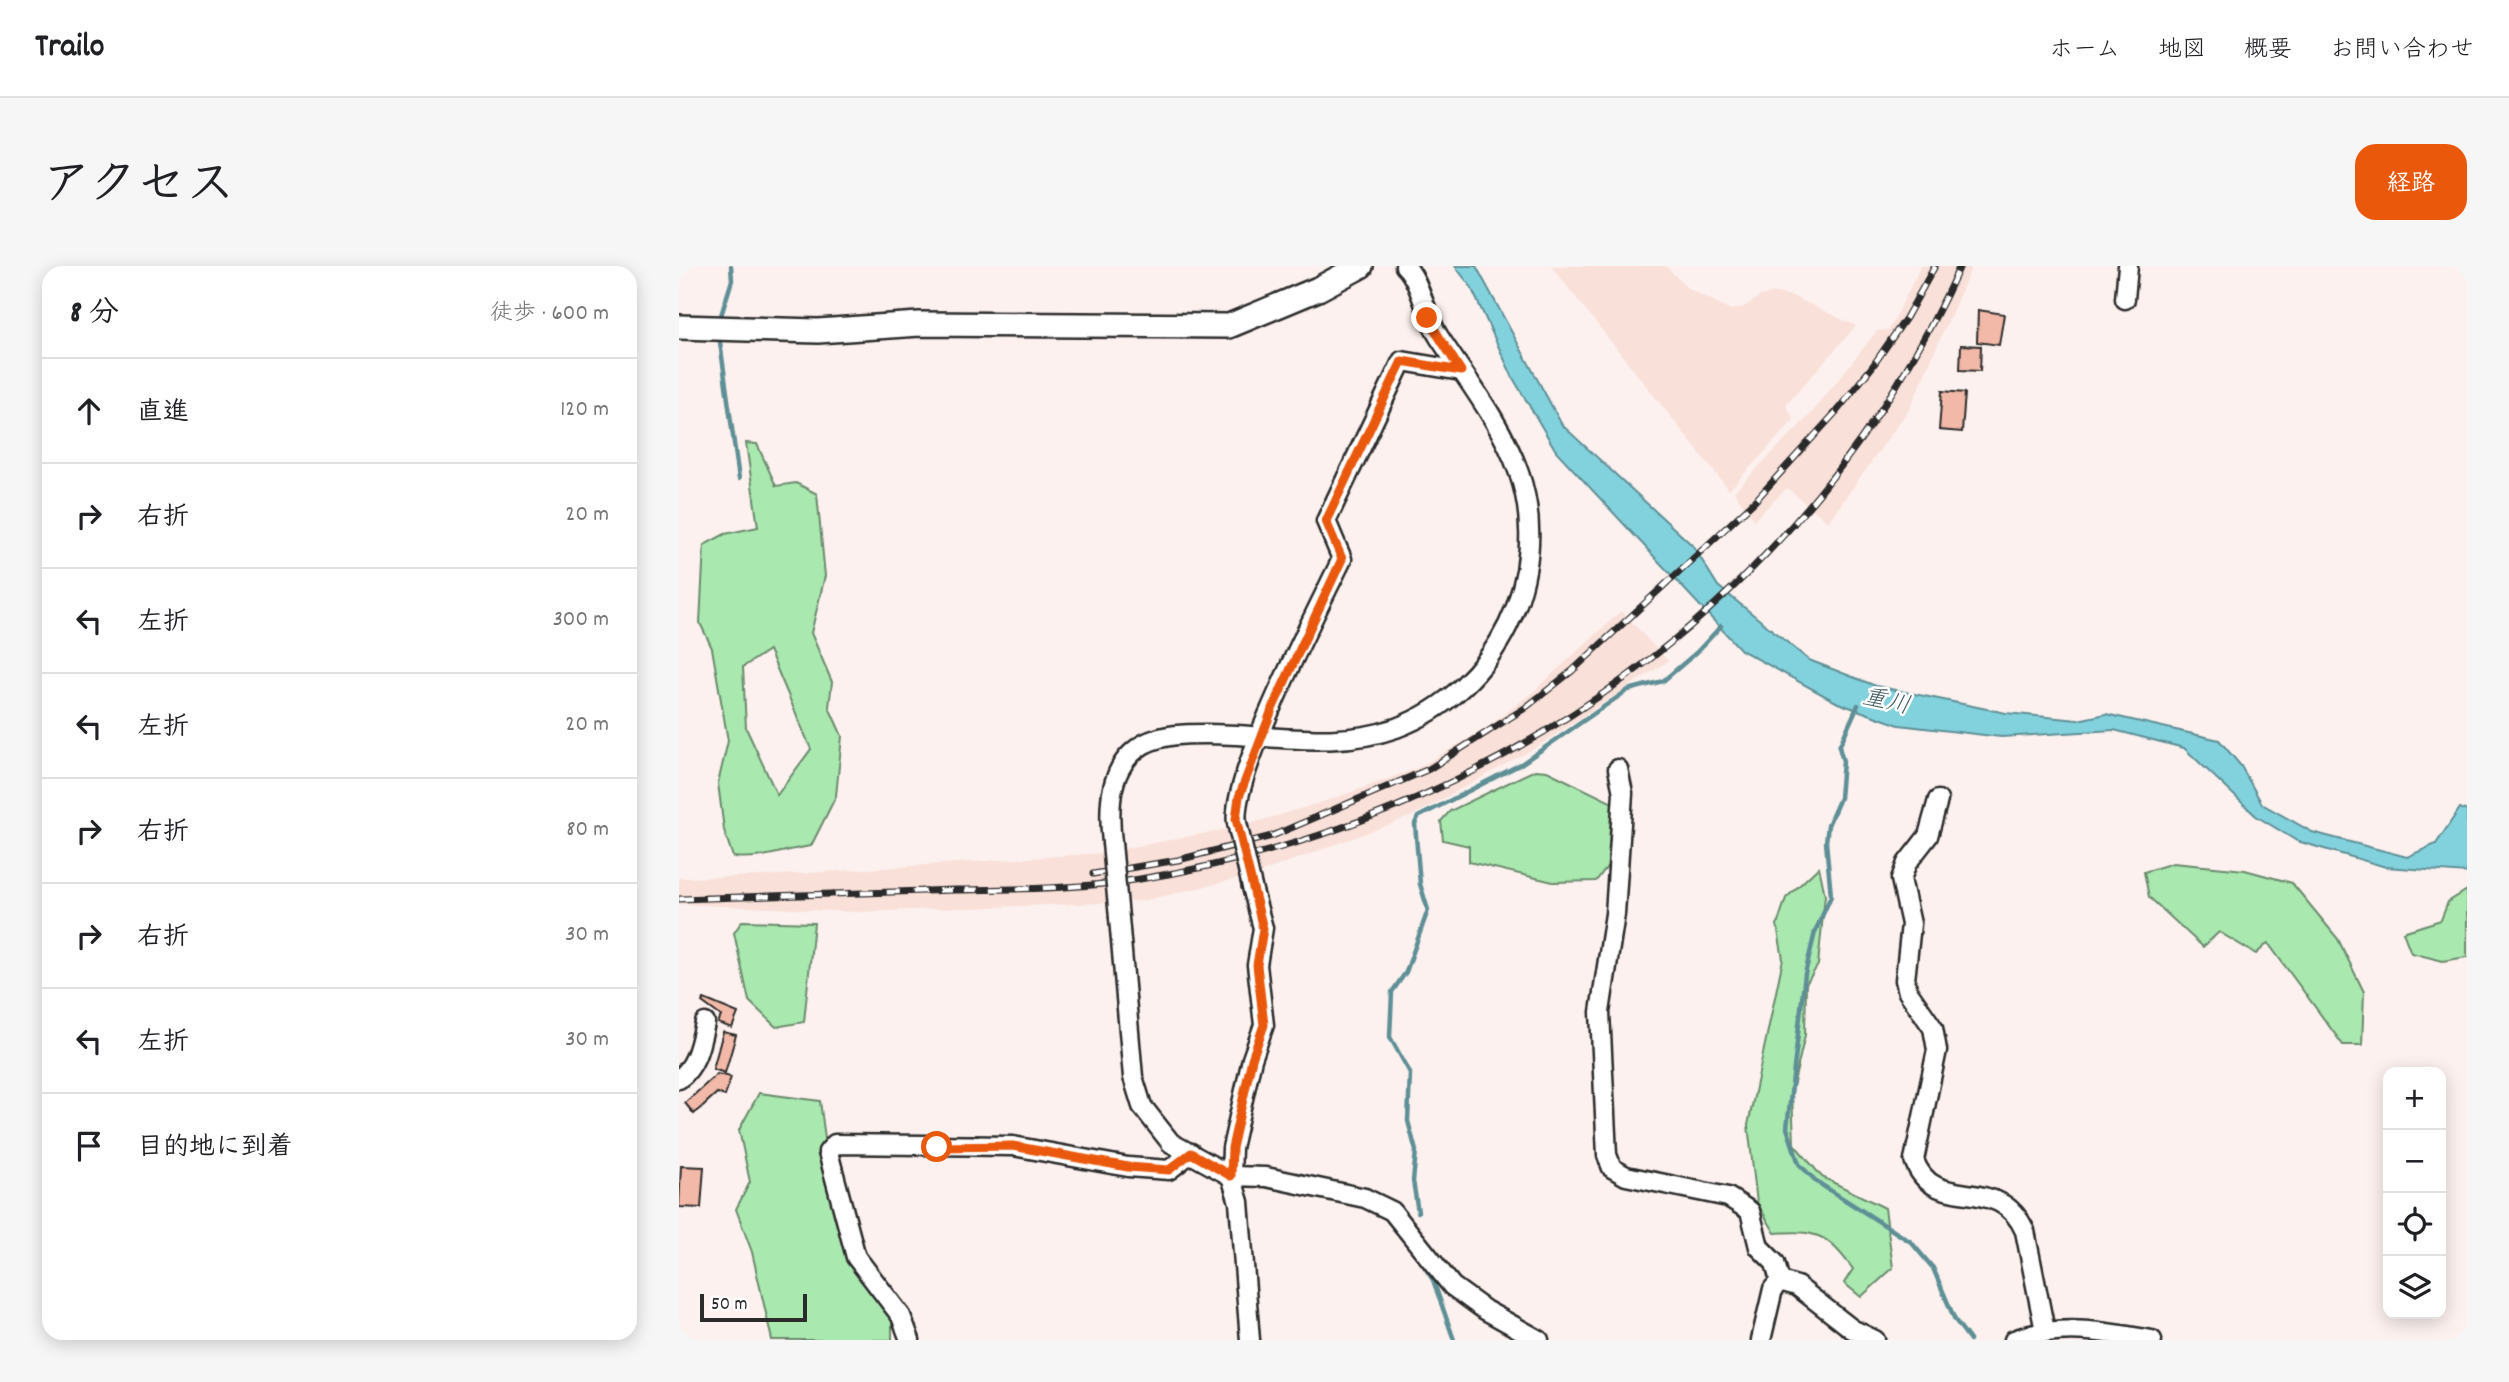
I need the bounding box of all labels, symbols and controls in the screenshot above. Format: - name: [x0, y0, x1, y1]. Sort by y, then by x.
- text: Trailo: [35, 25, 105, 72]
- text: ホーム: [2049, 34, 2120, 68]
- text: 地図: [2158, 34, 2206, 68]
- text: 概要: [2244, 34, 2292, 68]
- text: お問い合わせ: [2330, 34, 2474, 68]
- button: 経路: [2355, 144, 2467, 220]
- text: アクセス: [42, 153, 235, 223]
- text: 8 分: [70, 294, 119, 337]
- text: 徒歩 · 600 m: [490, 298, 609, 331]
- route end: [1411, 302, 1442, 333]
- icon: ahead: [70, 392, 108, 430]
- text: 120 m: [560, 394, 609, 427]
- text: 直進: [137, 395, 189, 432]
- icon: right: [70, 497, 108, 535]
- text: 20 m: [565, 499, 609, 532]
- text: 右折: [137, 500, 189, 537]
- icon: left: [70, 602, 108, 640]
- text: 300 m: [553, 604, 609, 637]
- text: 左折: [137, 605, 189, 642]
- water label: 重川: [1859, 681, 1913, 725]
- icon: left: [70, 707, 108, 745]
- text: 20 m: [565, 709, 609, 742]
- text: 左折: [137, 710, 189, 747]
- icon: right: [70, 812, 108, 850]
- text: 80 m: [566, 814, 609, 847]
- text: 右折: [137, 815, 189, 852]
- icon: right: [70, 917, 108, 955]
- text: 30 m: [565, 919, 609, 952]
- text: 右折: [137, 920, 189, 957]
- icon: left: [70, 1022, 108, 1060]
- text: 30 m: [565, 1024, 609, 1057]
- text: 左折: [137, 1025, 189, 1062]
- map controls: [2383, 1067, 2446, 1319]
- button: +: [2383, 1067, 2446, 1130]
- icon: arrive: [70, 1127, 108, 1165]
- text: 目的地に到着: [137, 1130, 293, 1167]
- button: −: [2383, 1130, 2446, 1193]
- route start: [921, 1131, 952, 1162]
- button: locate: [2383, 1193, 2446, 1256]
- button: layers: [2383, 1256, 2446, 1319]
- scale bar: [700, 1291, 807, 1323]
- text: 50 m: [711, 1292, 748, 1319]

